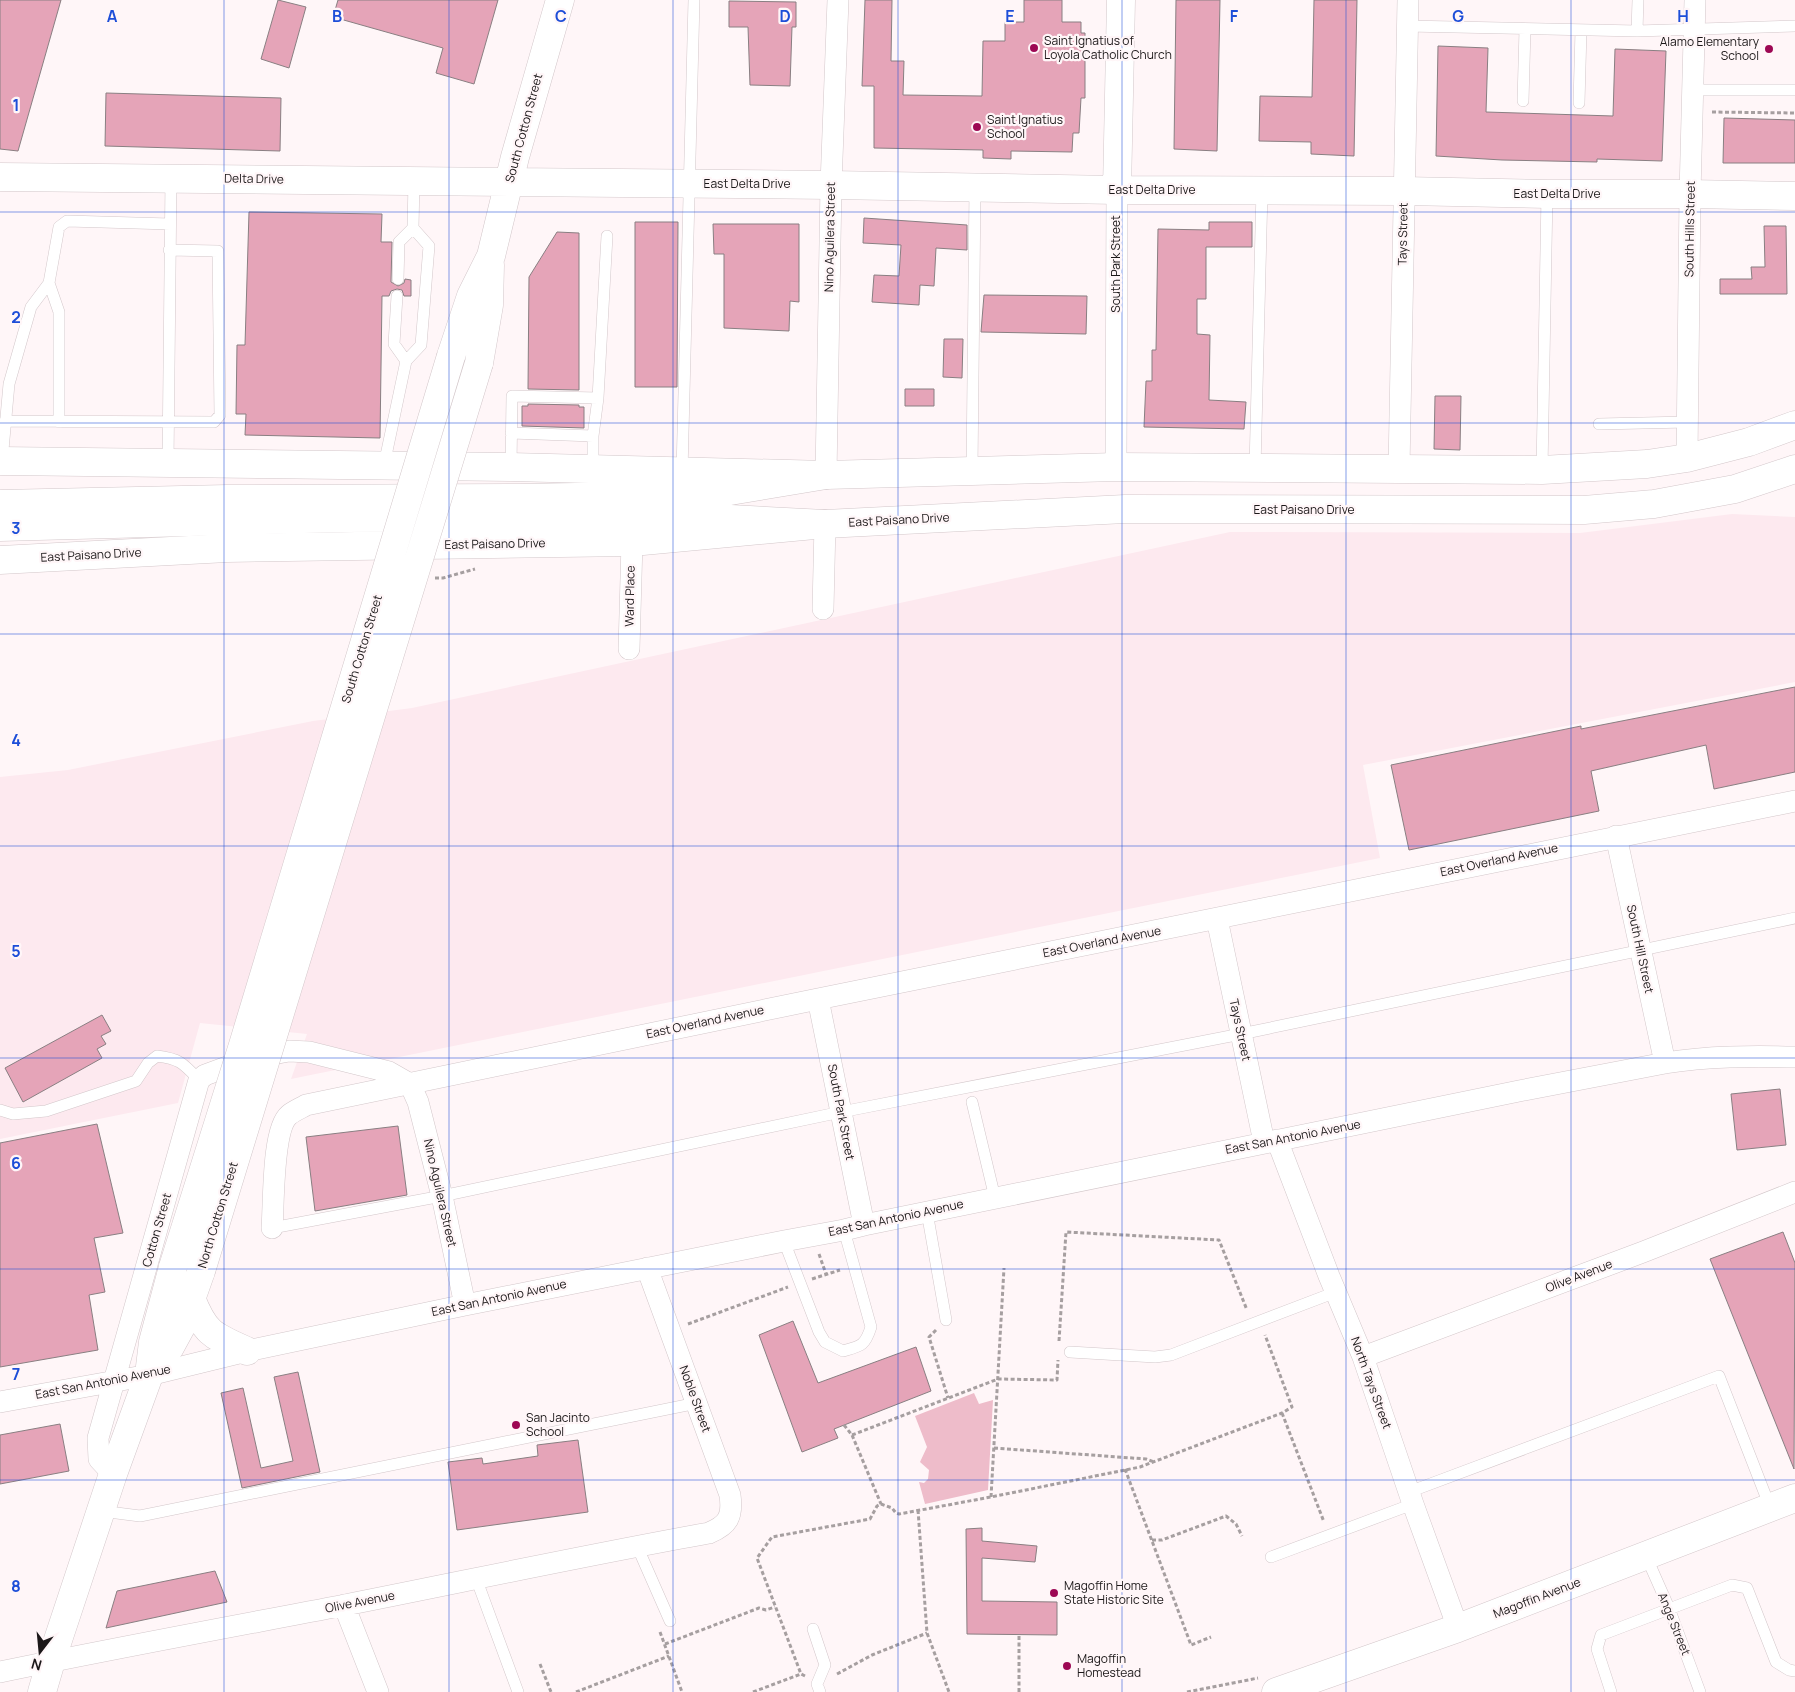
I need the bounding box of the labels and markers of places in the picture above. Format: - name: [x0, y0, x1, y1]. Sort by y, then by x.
- place label: Saint Ignatius of Loyola Catholic Church: [1044, 32, 1172, 63]
- place label: Alamo Elementary School: [1660, 33, 1760, 64]
- marker: Saint Ignatius of Loyola Catholic Church: [1028, 42, 1040, 54]
- marker: Alamo Elementary School: [1763, 43, 1775, 55]
- place label: Saint Ignatius School: [987, 111, 1063, 142]
- marker: Saint Ignatius School: [971, 121, 983, 133]
- place label: San Jacinto School: [526, 1409, 590, 1440]
- marker: San Jacinto School: [510, 1419, 522, 1431]
- place label: Magoffin Home State Historic Site: [1064, 1577, 1164, 1608]
- marker: Magoffin Home State Historic Site: [1048, 1587, 1060, 1599]
- place label: Magoffin Homestead: [1077, 1650, 1141, 1681]
- marker: Magoffin Homestead: [1061, 1660, 1073, 1672]

